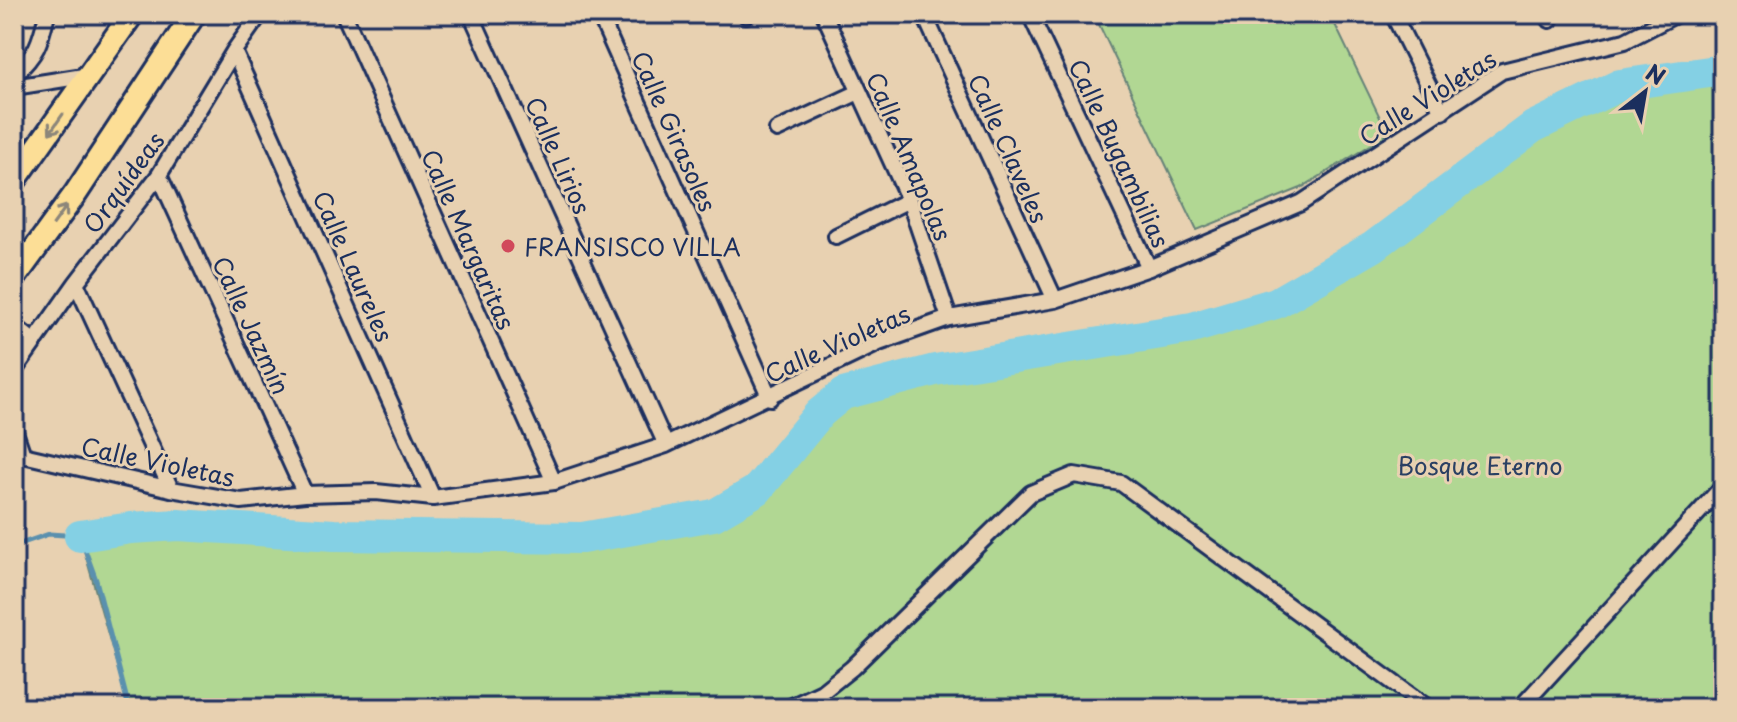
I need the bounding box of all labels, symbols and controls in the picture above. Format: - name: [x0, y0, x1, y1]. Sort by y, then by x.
- street label: Calle Violetas: [1351, 40, 1503, 154]
- street label: Calle Girasoles: [623, 45, 727, 217]
- north arrow: [1605, 52, 1685, 132]
- street label: Calle Bugambilias: [1060, 53, 1180, 253]
- text: N: [1640, 55, 1672, 92]
- street label: Calle Amapolas: [858, 66, 962, 246]
- street label: Calle Claveles: [960, 68, 1058, 228]
- street label: Calle Lirios: [517, 91, 601, 220]
- one-way arrow: [48, 113, 64, 135]
- street label: Orquídeas: [74, 124, 172, 240]
- street label: Calle Margaritas: [413, 143, 525, 335]
- street label: Calle Laureles: [305, 185, 403, 347]
- one-way arrow: [51, 205, 68, 226]
- place label: FRANSISCO VILLA: [524, 228, 741, 264]
- marker: FRANSISCO VILLA: [499, 237, 517, 255]
- street label: Calle Jazmín: [204, 250, 300, 400]
- street label: Calle Violetas: [759, 295, 915, 391]
- street label: Calle Violetas: [78, 427, 238, 495]
- park label: Bosque Eterno: [1397, 447, 1563, 483]

